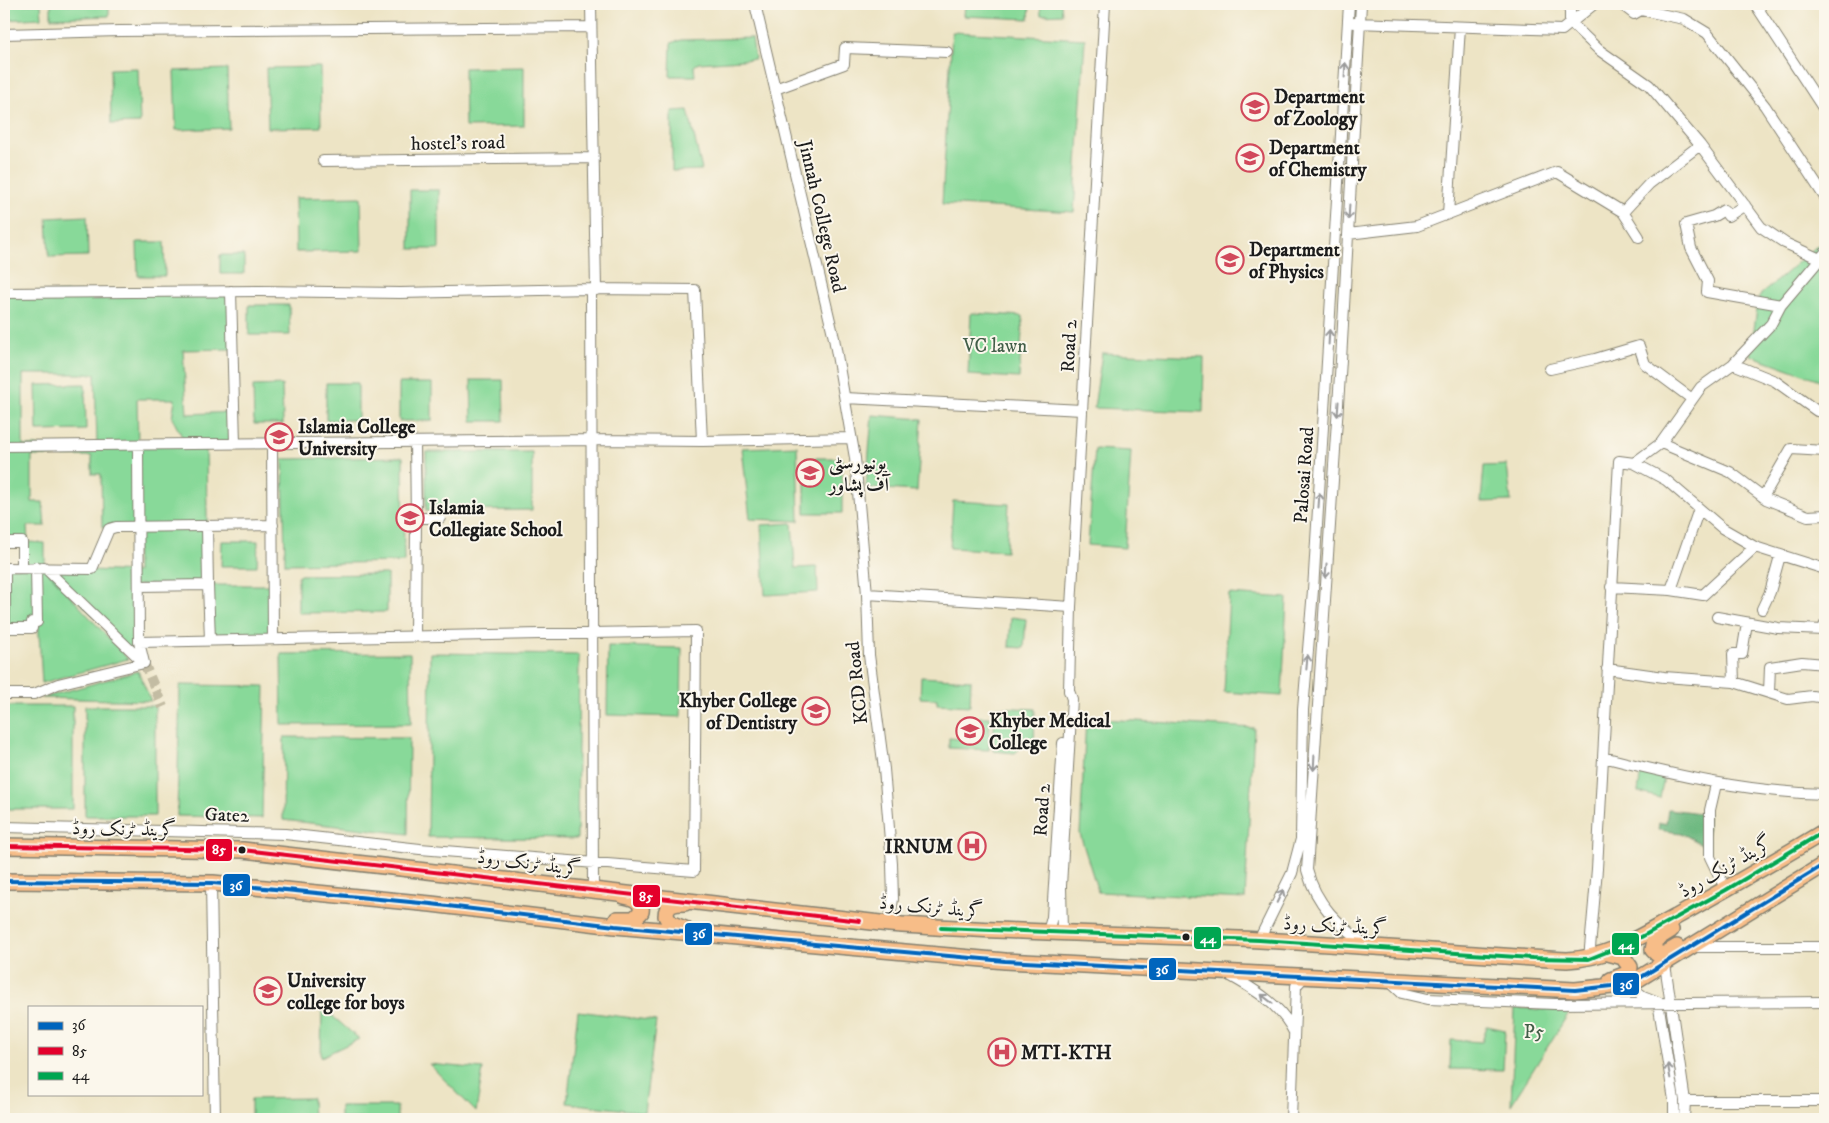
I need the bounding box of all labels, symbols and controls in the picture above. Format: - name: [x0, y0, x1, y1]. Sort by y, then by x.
- one-way arrow: [1340, 63, 1349, 79]
- place label: Department of Zoology: [1274, 86, 1366, 131]
- school or university icon: Department of Zoology: [1240, 92, 1270, 122]
- street label: hostel's road: [411, 131, 506, 156]
- street label: Jinnah College Road: [792, 136, 850, 295]
- place label: Department of Chemistry: [1269, 137, 1367, 182]
- school or university icon: Department of Chemistry: [1235, 143, 1265, 173]
- one-way arrow: [1345, 204, 1354, 220]
- place label: Department of Physics: [1249, 239, 1341, 284]
- school or university icon: Department of Physics: [1215, 245, 1245, 275]
- street label: Road 2: [1057, 318, 1082, 373]
- one-way arrow: [1325, 330, 1334, 346]
- park label: VC lawn: [962, 335, 1027, 358]
- one-way arrow: [1333, 401, 1342, 417]
- place label: Islamia College University: [298, 416, 416, 461]
- school or university icon: Islamia College University: [264, 422, 294, 452]
- street label: Palosai Road: [1290, 426, 1319, 524]
- place label: یونیورسٹی آف پشاور: [827, 452, 892, 498]
- school or university icon: یونیورسٹی آف پشاور: [795, 458, 825, 488]
- one-way arrow: [1314, 492, 1323, 508]
- place label: Islamia Collegiate School: [429, 497, 563, 542]
- school or university icon: Islamia Collegiate School: [395, 503, 425, 533]
- one-way arrow: [1322, 563, 1331, 579]
- street label: KCD Road: [842, 640, 873, 725]
- one-way arrow: [1302, 654, 1312, 670]
- place label: Khyber College of Dentistry: [679, 690, 798, 735]
- school or university icon: Khyber College of Dentistry: [801, 696, 831, 726]
- place label: Khyber Medical College: [989, 710, 1111, 755]
- school or university icon: Khyber Medical College: [955, 716, 985, 746]
- one-way arrow: [1309, 755, 1318, 771]
- street label: Road 2: [1029, 782, 1056, 837]
- street label: Gate2: [204, 803, 250, 828]
- street label: گرینڈ ٹرنک روڈ: [72, 815, 176, 842]
- street label: گرینڈ ٹرنک روڈ: [1674, 830, 1777, 903]
- hospital icon: IRNUM: [957, 831, 987, 861]
- place label: IRNUM: [885, 836, 953, 859]
- line badge: 85: [205, 838, 233, 862]
- text: 85: [212, 841, 226, 859]
- street label: گرینڈ ٹرنک روڈ: [476, 844, 582, 881]
- unlabelled marker: [237, 845, 247, 855]
- line badge: 36: [222, 873, 251, 897]
- text: 36: [230, 877, 243, 895]
- line badge: 85: [632, 884, 661, 908]
- text: 85: [639, 888, 653, 906]
- one-way arrow: [1276, 889, 1286, 904]
- street label: گرینڈ ٹرنک روڈ: [878, 890, 984, 923]
- street label: گرینڈ ٹرنک روڈ: [1282, 910, 1388, 941]
- line badge: 36: [684, 922, 713, 946]
- text: 36: [693, 925, 706, 943]
- line badge: 44: [1193, 926, 1222, 950]
- text: 44: [1199, 930, 1217, 948]
- unlabelled marker: [1181, 932, 1191, 942]
- line badge: 44: [1611, 932, 1640, 956]
- text: 44: [1617, 936, 1635, 954]
- line badge: 36: [1148, 957, 1177, 981]
- text: 36: [1156, 961, 1169, 979]
- place label: University college for boys: [287, 970, 405, 1015]
- line badge: 36: [1612, 972, 1640, 996]
- school or university icon: University college for boys: [253, 976, 283, 1006]
- text: 36: [1620, 976, 1633, 994]
- one-way arrow: [1261, 993, 1274, 1004]
- legend: [28, 1006, 202, 1096]
- text: 36: [72, 1016, 87, 1035]
- park label: P5: [1524, 1021, 1545, 1044]
- hospital icon: MTI-KTH: [987, 1037, 1017, 1067]
- text: 85: [72, 1042, 88, 1061]
- place label: MTI-KTH: [1021, 1042, 1112, 1065]
- one-way arrow: [1664, 1063, 1674, 1079]
- text: 44: [72, 1066, 90, 1085]

